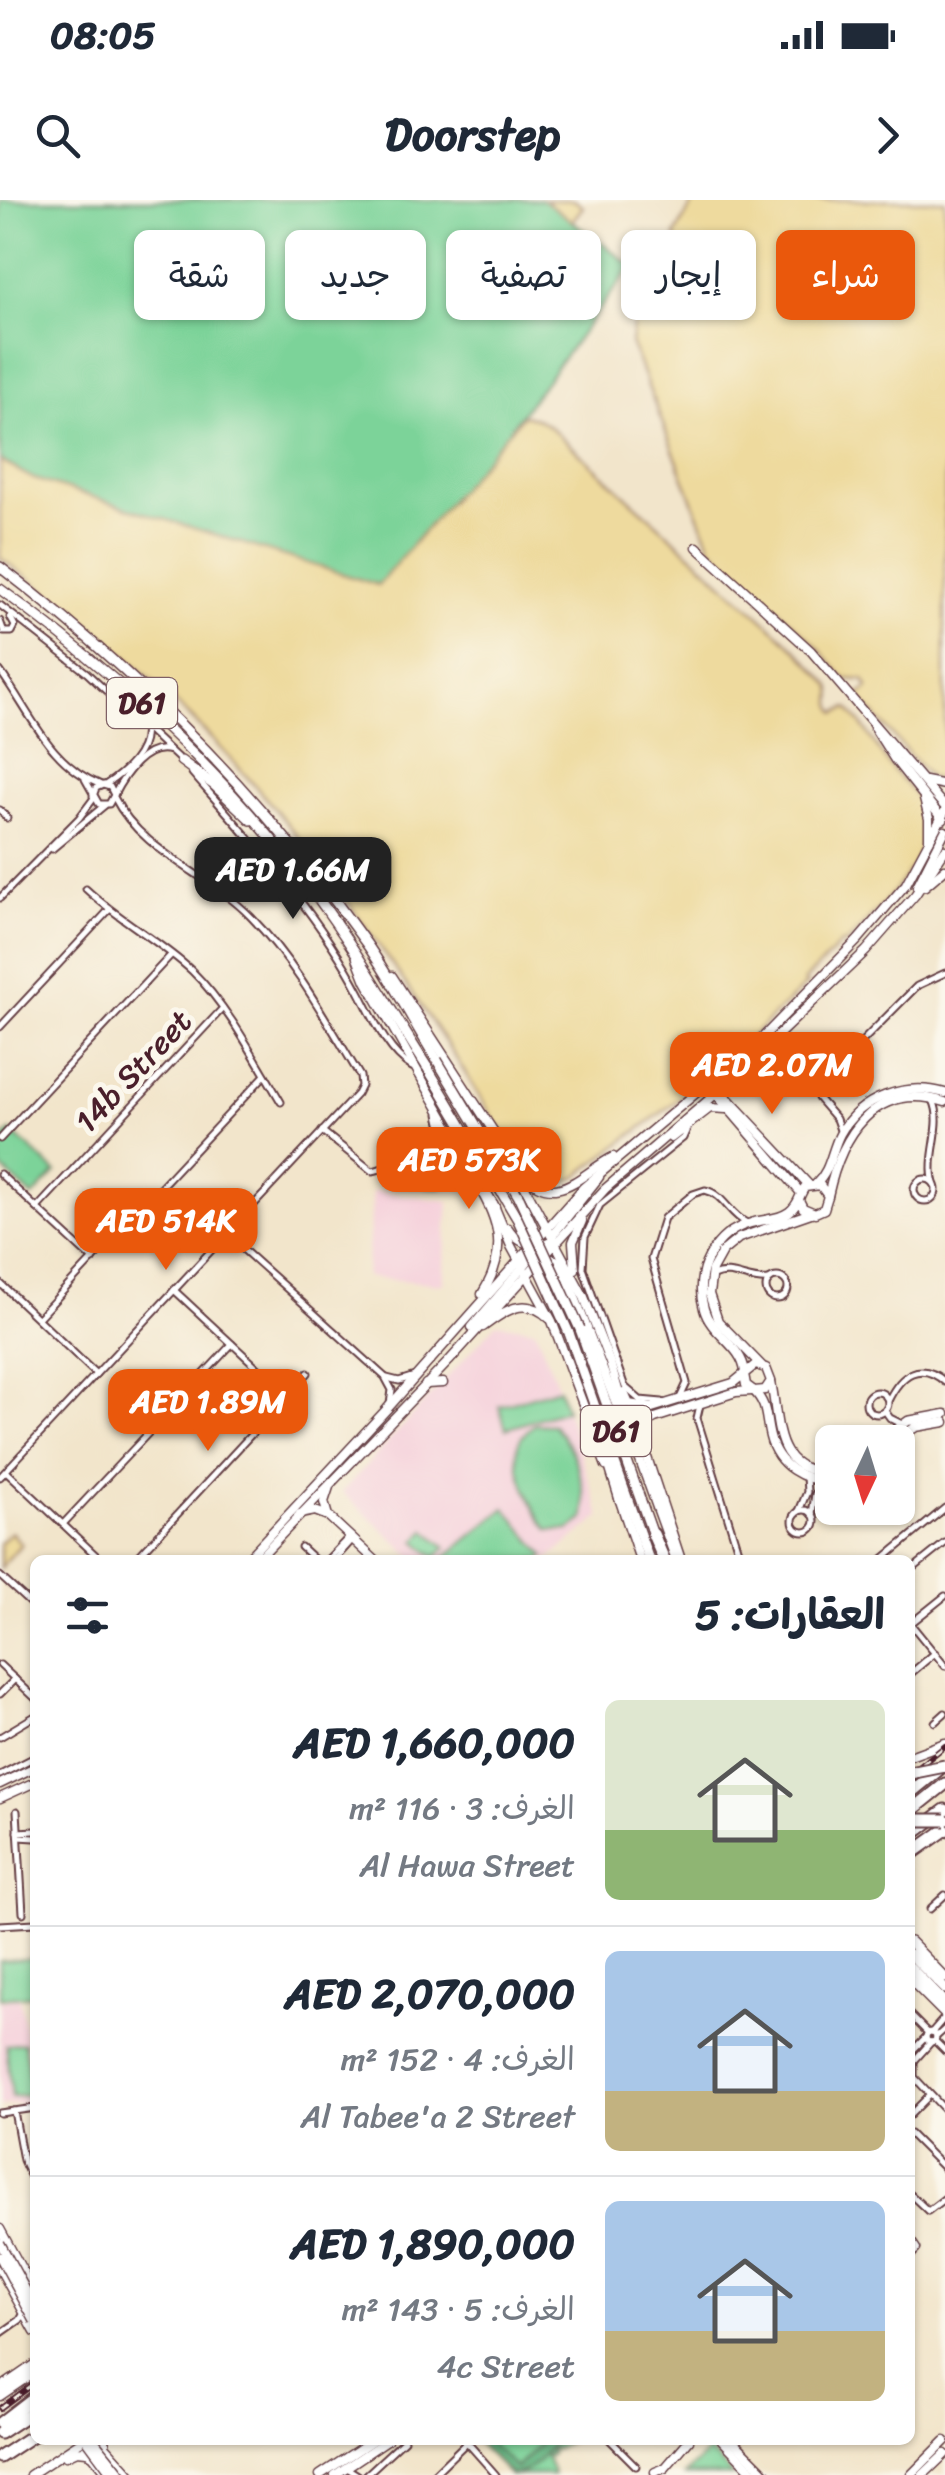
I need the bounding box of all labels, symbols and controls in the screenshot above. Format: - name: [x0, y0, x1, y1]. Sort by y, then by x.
- text: 08:05: [50, 2, 156, 69]
- text: Doorstep: [385, 95, 560, 175]
- icon: search: [30, 108, 85, 163]
- icon: forward: [860, 108, 915, 163]
- chip: شقة: [134, 230, 265, 320]
- chip: جديد: [285, 230, 426, 320]
- chip: تصفية: [446, 230, 601, 320]
- chip: إيجار: [621, 230, 756, 320]
- chip: شراء: [776, 230, 915, 320]
- road number: D61: [107, 678, 177, 728]
- pin: AED 1.66M: [179, 837, 407, 922]
- text: AED 1.66M: [216, 841, 370, 898]
- street label: 14b Street: [60, 996, 207, 1147]
- pin: AED 2.07M: [658, 1032, 886, 1117]
- text: AED 2.07M: [692, 1036, 852, 1093]
- pin: AED 573K: [366, 1127, 572, 1212]
- text: AED 573K: [398, 1131, 540, 1188]
- pin: AED 514K: [63, 1188, 269, 1273]
- text: AED 514K: [97, 1192, 235, 1249]
- pin: AED 1.89M: [94, 1369, 322, 1454]
- text: AED 1.89M: [130, 1373, 286, 1430]
- road number: D61: [581, 1406, 651, 1456]
- north arrow: [815, 1425, 915, 1525]
- map controls: [815, 1425, 915, 1525]
- text: العقارات: 5: [695, 1578, 885, 1652]
- icon: filters: [60, 1588, 115, 1643]
- text: AED 1,660,000: [294, 1706, 575, 1780]
- icon: home: [685, 1740, 805, 1860]
- text: الغرف: 3 · 116 m²: [349, 1780, 575, 1837]
- text: Al Hawa Street: [359, 1837, 575, 1894]
- text: AED 2,070,000: [285, 1957, 575, 2031]
- icon: home: [685, 1991, 805, 2111]
- text: الغرف: 4 · 152 m²: [341, 2031, 575, 2088]
- text: Al Tabee'a 2 Street: [300, 2088, 575, 2145]
- text: AED 1,890,000: [290, 2207, 575, 2281]
- icon: home: [685, 2241, 805, 2361]
- text: الغرف: 5 · 143 m²: [342, 2281, 575, 2338]
- text: 4c Street: [437, 2338, 575, 2395]

